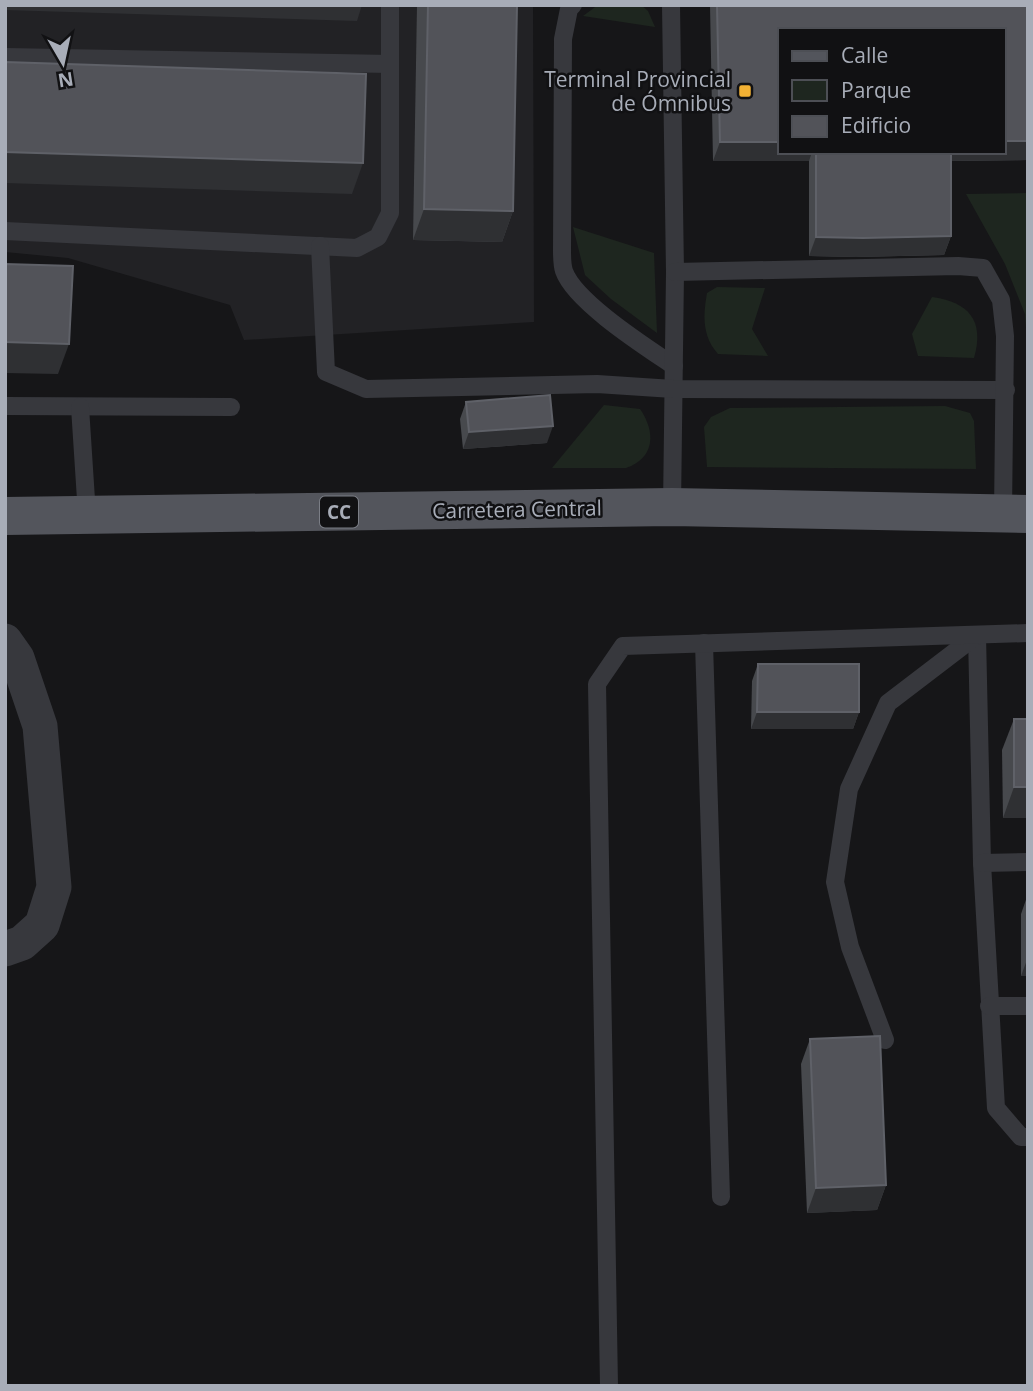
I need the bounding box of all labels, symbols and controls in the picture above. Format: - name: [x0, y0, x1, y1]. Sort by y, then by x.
- north arrow: [28, 28, 98, 98]
- legend: [778, 28, 1005, 154]
- text: Calle: [841, 41, 888, 69]
- place label: Terminal Provincial de Ómnibus: [544, 65, 731, 117]
- text: N: [56, 66, 75, 94]
- text: Parque: [841, 76, 911, 104]
- marker: Terminal Provincial de Ómnibus: [737, 83, 753, 99]
- text: Edificio: [841, 111, 911, 139]
- street label: Carretera Central: [432, 494, 602, 524]
- road number: CC: [320, 496, 358, 527]

